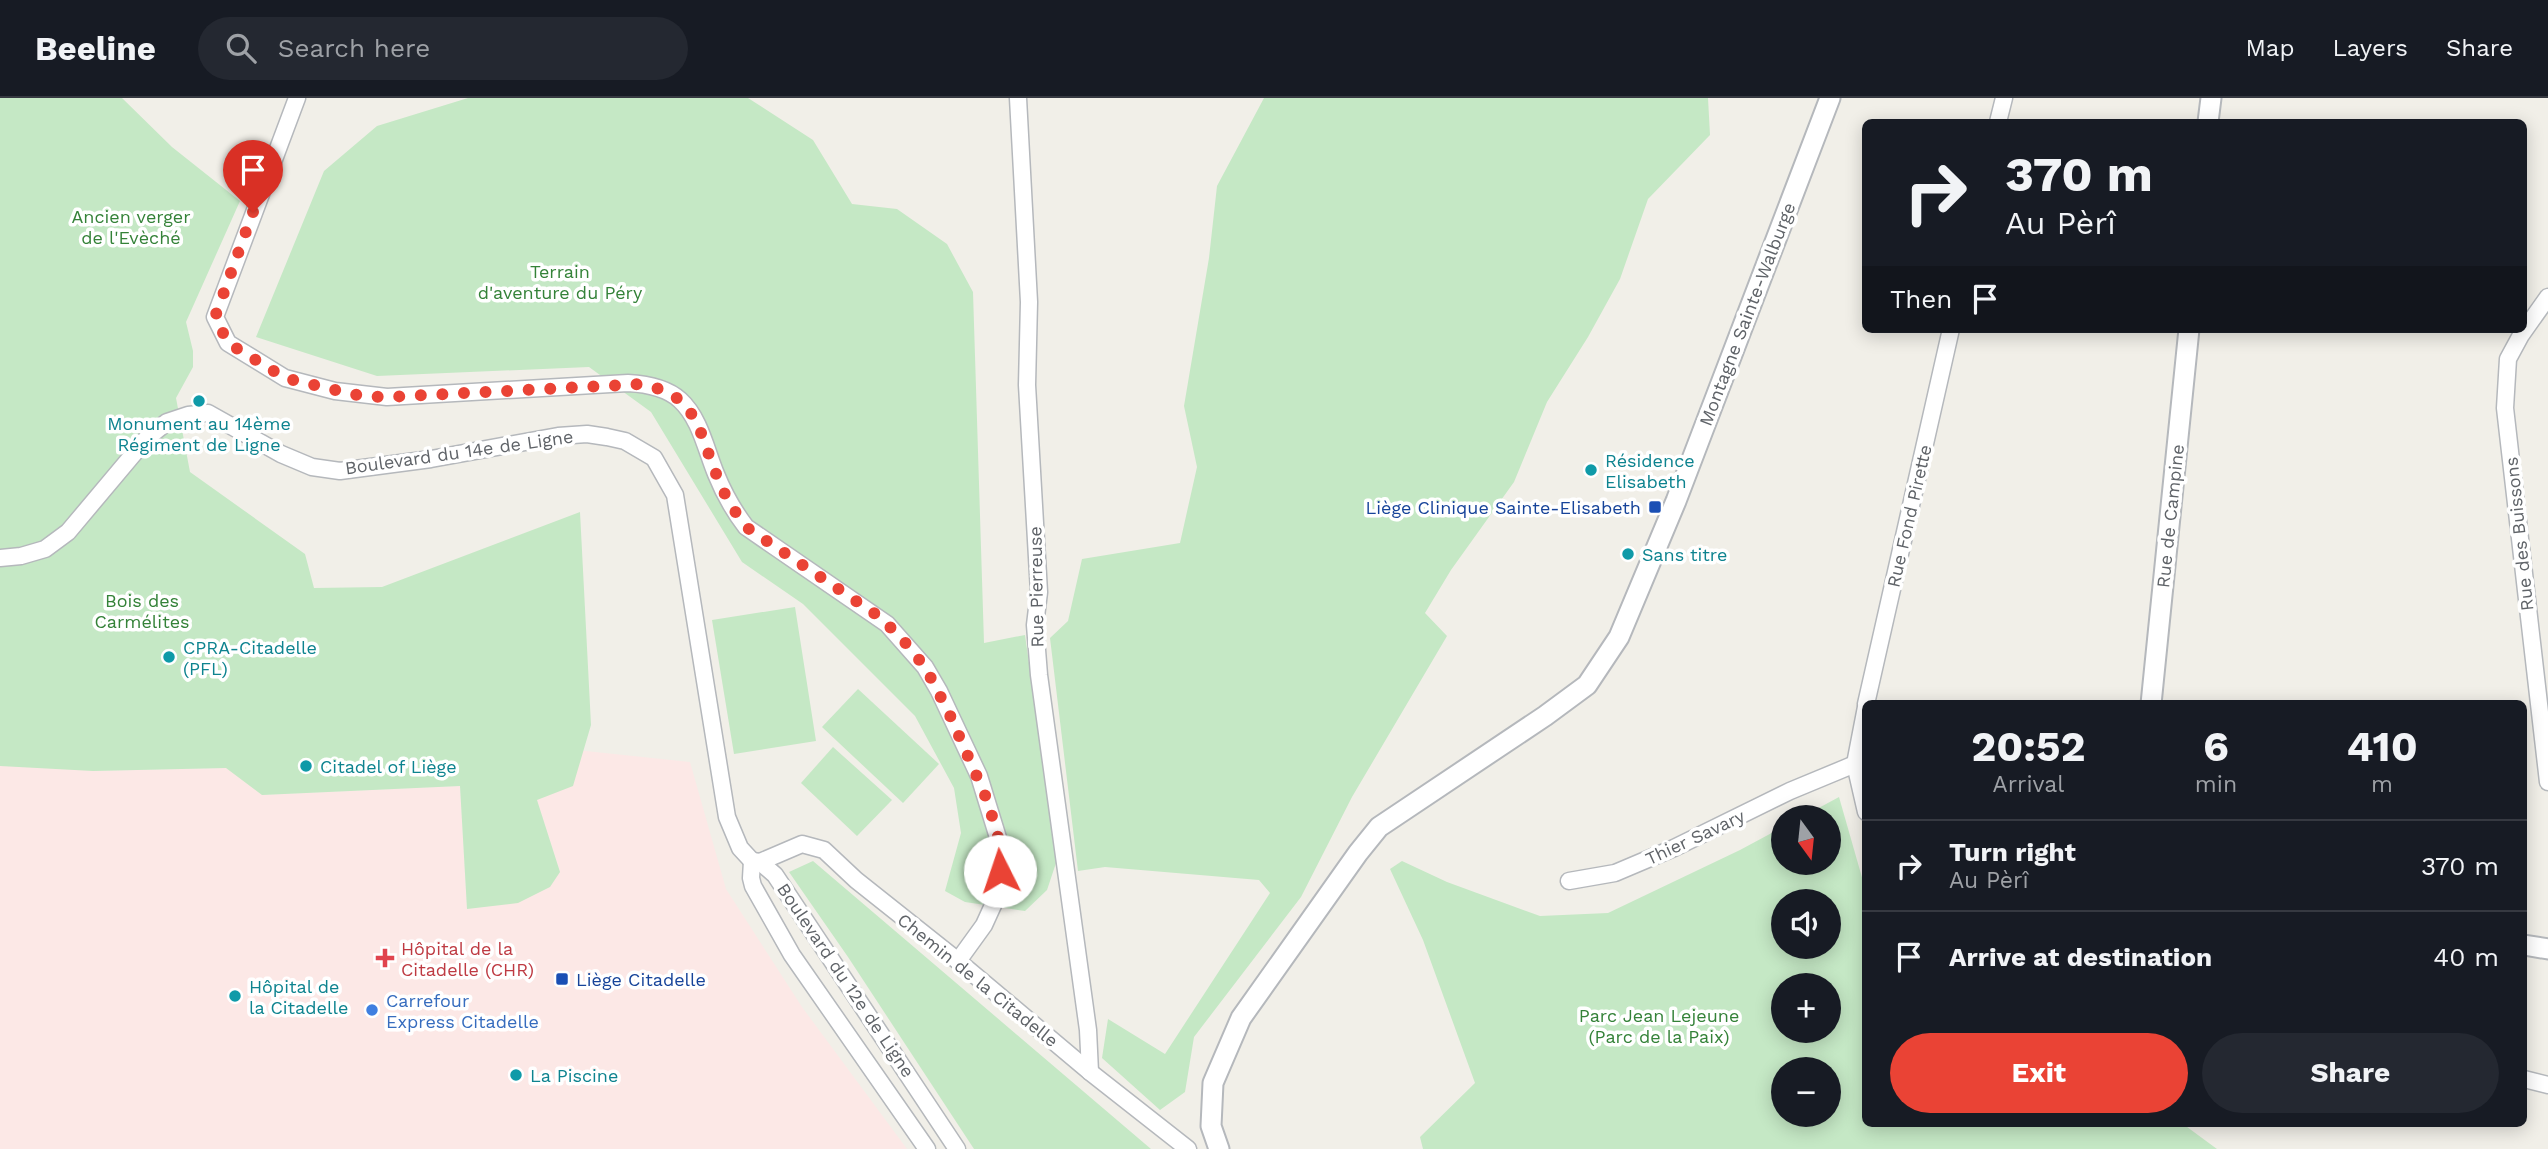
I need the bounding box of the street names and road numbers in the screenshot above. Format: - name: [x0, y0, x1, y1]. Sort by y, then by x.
- street label: Montagne Sainte-Walburge: [1695, 199, 1799, 429]
- street label: Boulevard du 14e de Ligne: [344, 426, 574, 478]
- street label: Rue Fond Pirette: [1882, 443, 1936, 589]
- street label: Rue de Campine: [2152, 443, 2188, 589]
- street label: Rue des Buissons: [2500, 456, 2538, 612]
- street label: Rue Pierreuse: [1024, 526, 1048, 648]
- street label: Thier Savary: [1642, 805, 1749, 869]
- street label: Boulevard du 12e de Ligne: [773, 879, 919, 1081]
- street label: Chemin de la Citadelle: [894, 909, 1062, 1051]

